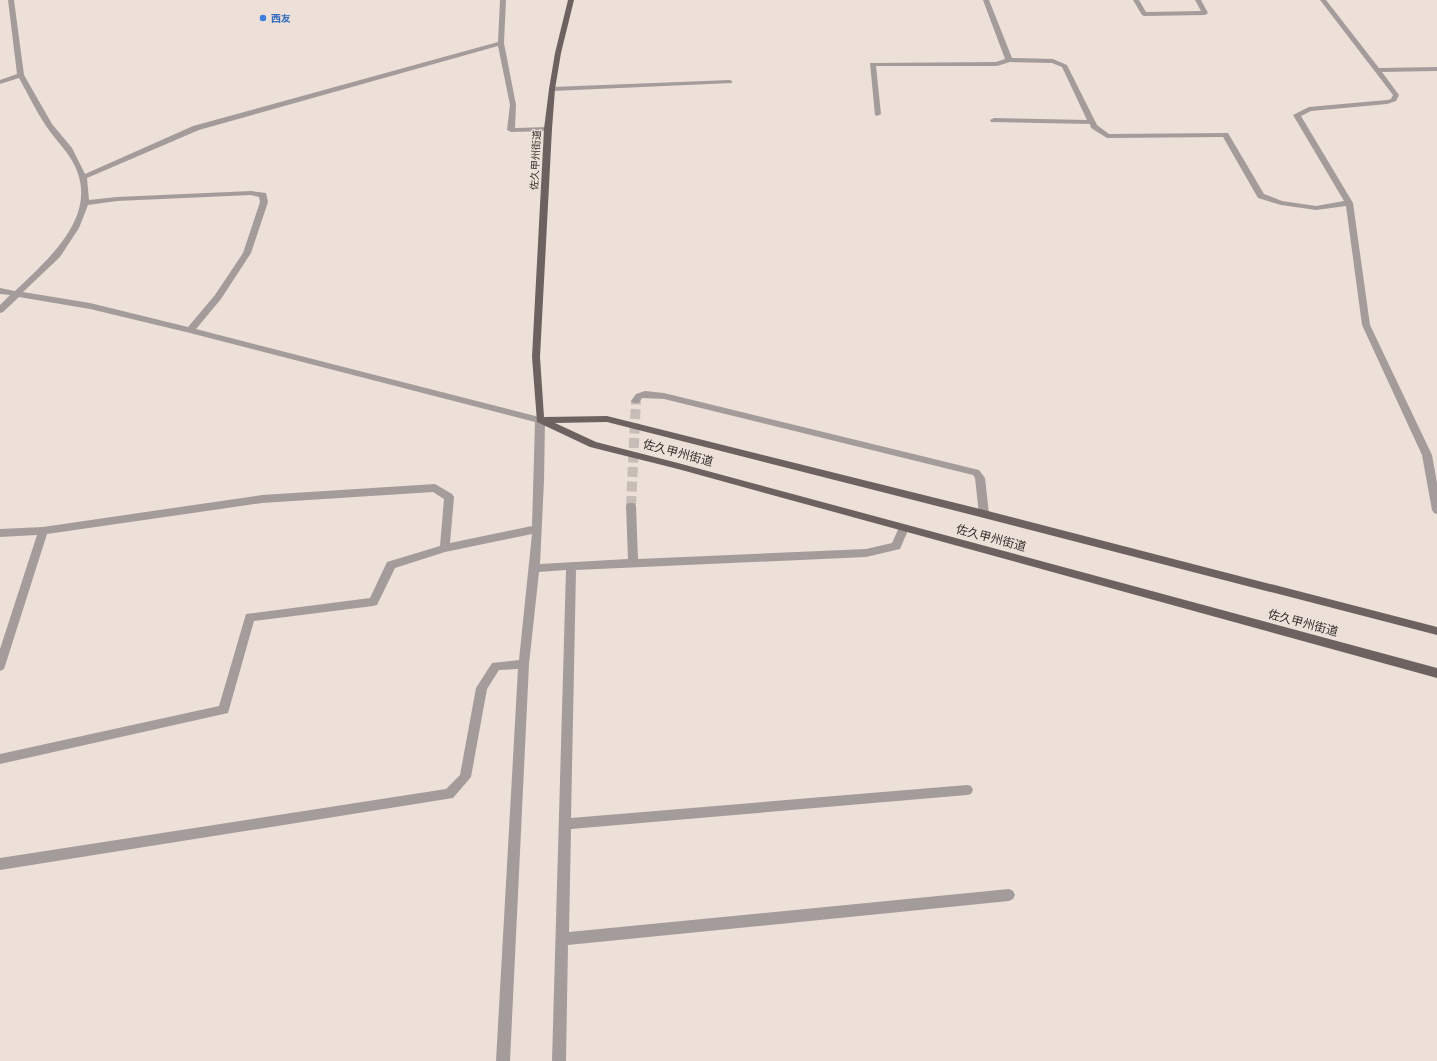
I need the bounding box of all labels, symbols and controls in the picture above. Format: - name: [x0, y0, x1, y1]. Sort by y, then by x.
- marker: 西友: [258, 13, 268, 23]
- place label: 西友: [271, 13, 291, 24]
- street label: 佐久甲州街道: [528, 130, 543, 190]
- street label: 佐久甲州街道: [641, 437, 715, 469]
- street label: 佐久甲州街道: [954, 522, 1028, 554]
- street label: 佐久甲州街道: [1266, 607, 1340, 639]

